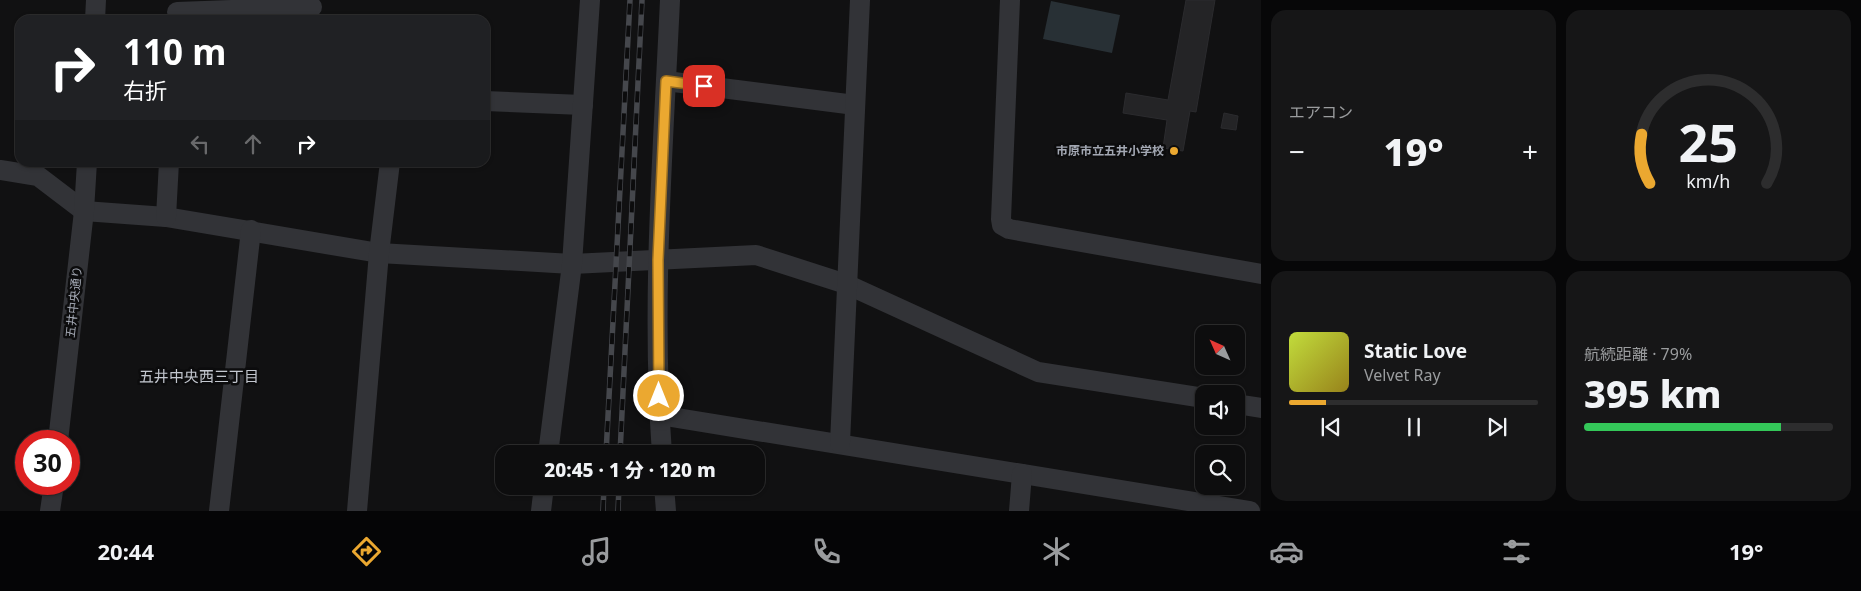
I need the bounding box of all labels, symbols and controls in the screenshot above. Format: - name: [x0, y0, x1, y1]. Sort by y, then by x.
- text: 110 m: [123, 28, 226, 75]
- icon: right: [40, 35, 105, 100]
- pin: [683, 65, 725, 107]
- icon: arrive: [690, 72, 718, 100]
- text: 右折: [123, 75, 167, 105]
- text: エアコン: [1289, 101, 1353, 123]
- text: 25: [1679, 106, 1738, 177]
- text: 19°: [1383, 125, 1444, 177]
- icon: left: [186, 130, 214, 158]
- icon: ahead: [239, 130, 267, 158]
- icon: right: [292, 130, 320, 158]
- text: −: [1289, 132, 1305, 170]
- text: +: [1522, 132, 1538, 170]
- place label: 市原市立五井小学校: [1056, 142, 1164, 159]
- marker: 市原市立五井小学校: [1168, 145, 1180, 157]
- text: km/h: [1687, 169, 1730, 193]
- street label: 五井中央通り: [61, 265, 86, 339]
- north arrow: [1195, 325, 1245, 375]
- map controls: [1195, 325, 1245, 495]
- text: Static Love: [1364, 338, 1467, 364]
- text: 航続距離 · 79%: [1584, 343, 1692, 365]
- text: Velvet Ray: [1364, 364, 1441, 386]
- district label: 五井中央西三丁目: [139, 366, 259, 386]
- text: 395 km: [1584, 367, 1722, 419]
- position arrow: [632, 369, 684, 421]
- button: sound: [1195, 385, 1245, 435]
- icon: previous: [1317, 413, 1345, 441]
- icon: pause: [1400, 413, 1428, 441]
- icon: next: [1483, 413, 1511, 441]
- speed limit sign: 30: [15, 430, 80, 495]
- button: search: [1195, 445, 1245, 495]
- text: 20:45 · 1 分 · 120 m: [544, 457, 716, 483]
- icon: directions: [349, 534, 384, 569]
- icon: music: [579, 534, 614, 569]
- icon: phone: [809, 534, 844, 569]
- icon: climate: [1039, 534, 1074, 569]
- icon: car: [1269, 534, 1304, 569]
- icon: filters: [1499, 534, 1534, 569]
- text: 20:44: [97, 536, 154, 566]
- text: 19°: [1729, 536, 1763, 566]

